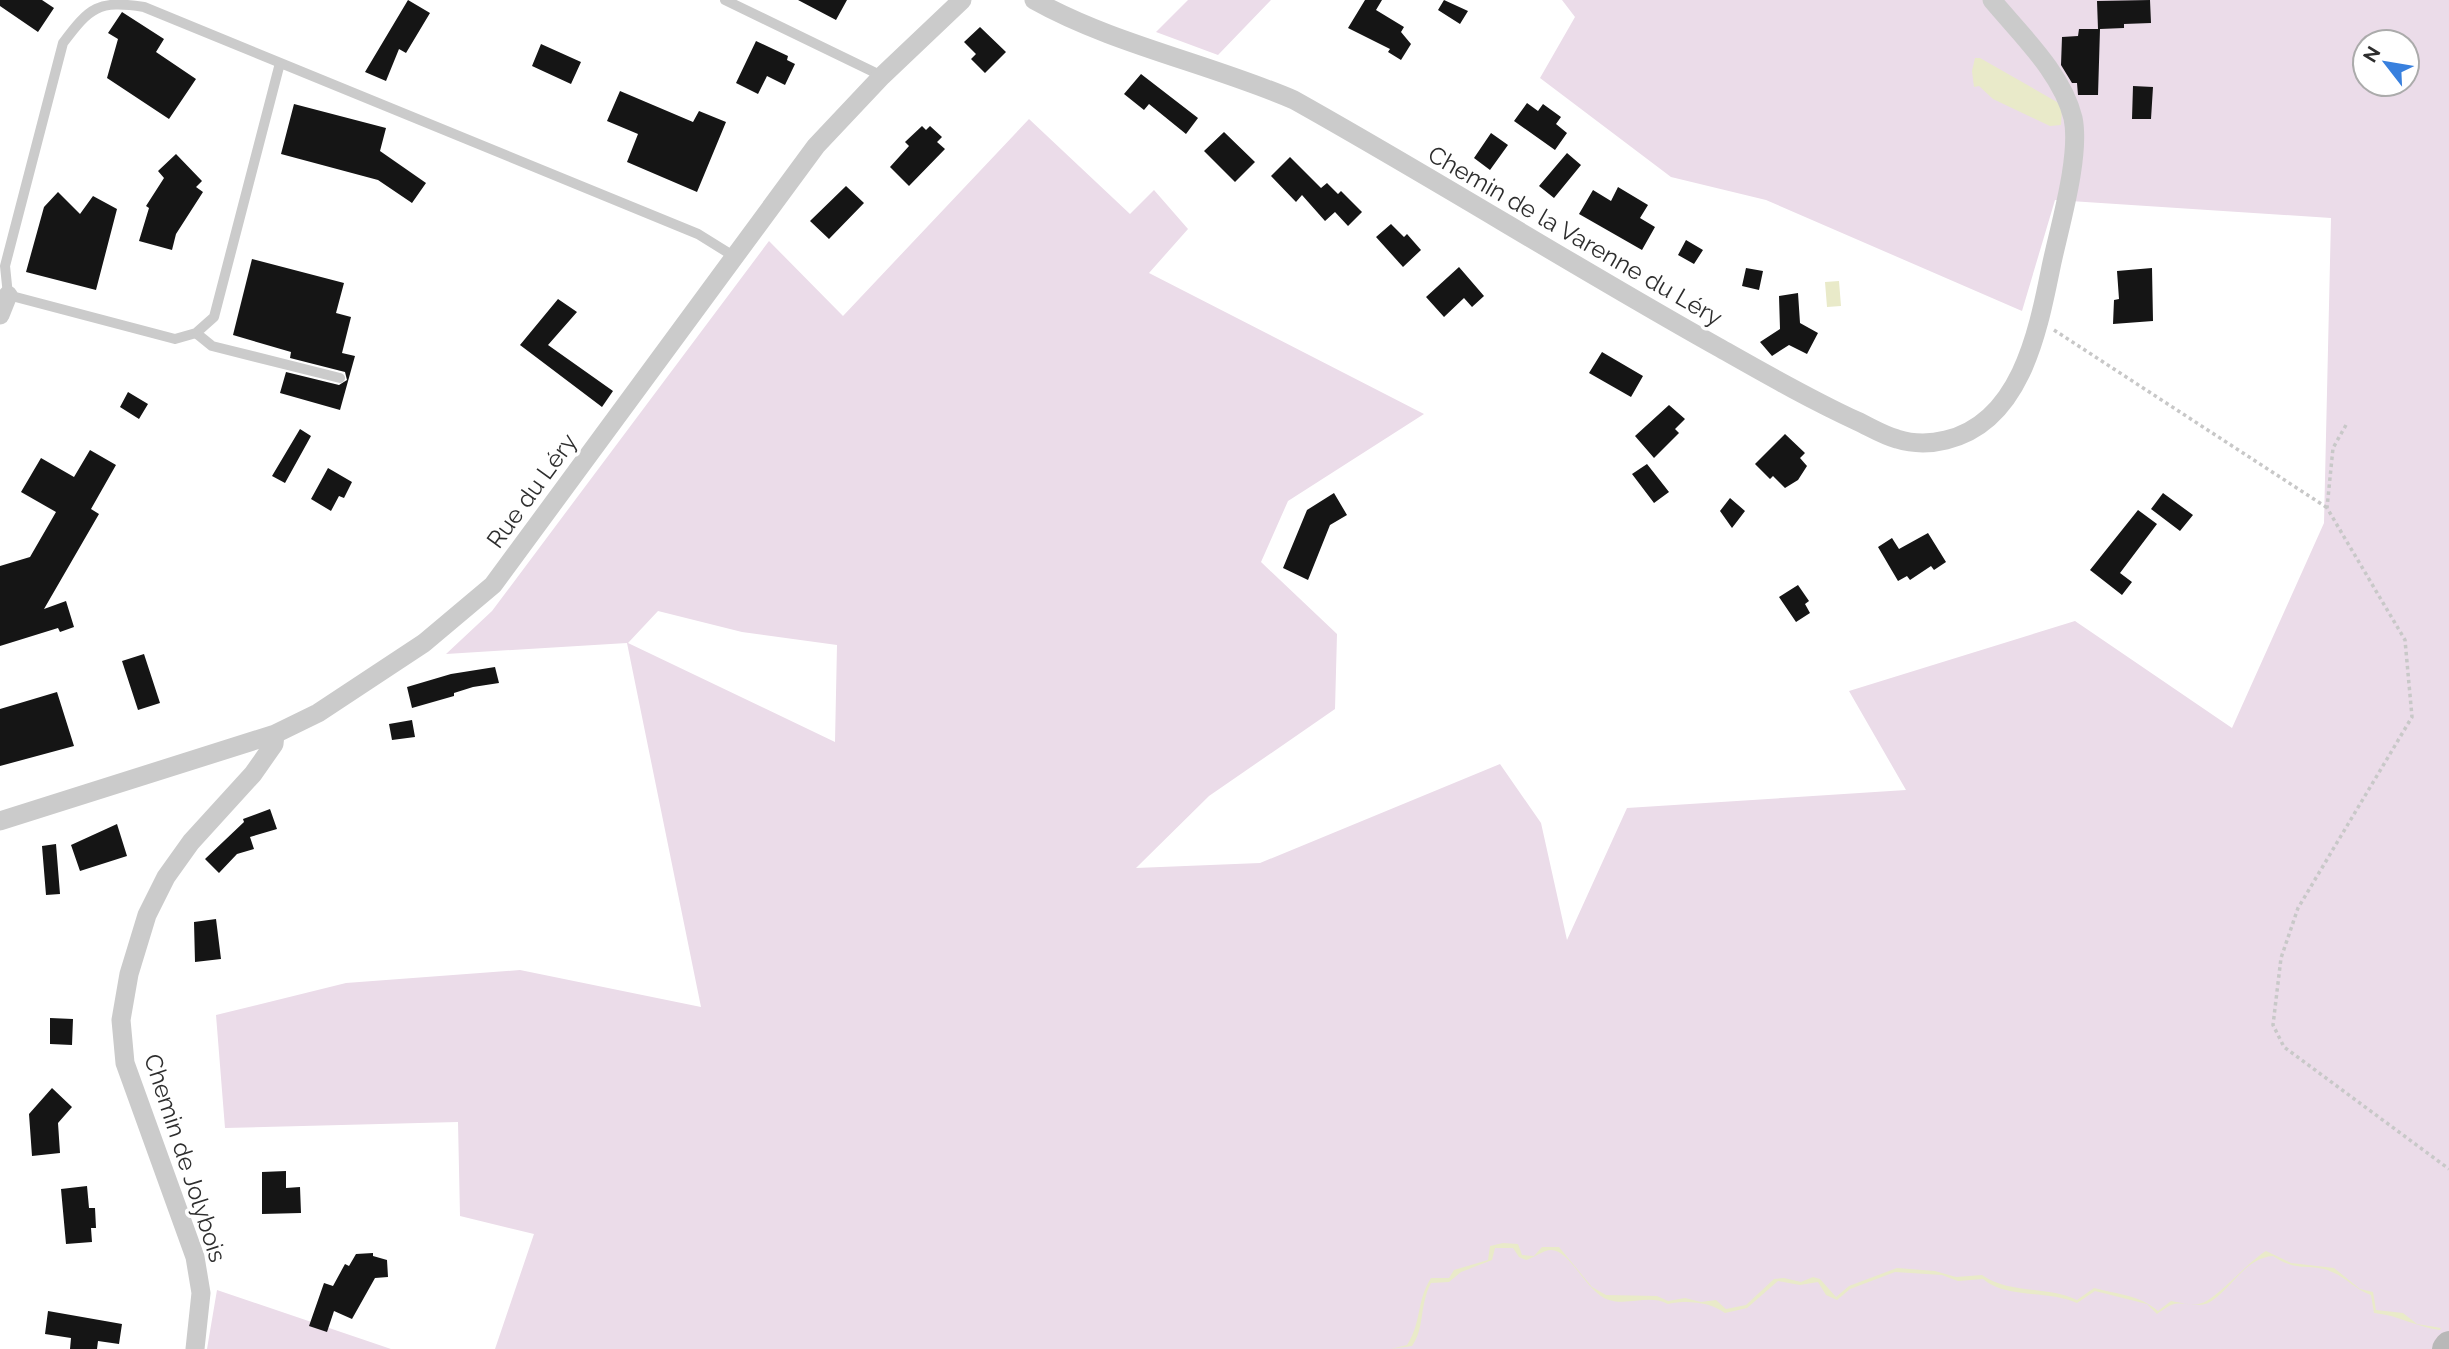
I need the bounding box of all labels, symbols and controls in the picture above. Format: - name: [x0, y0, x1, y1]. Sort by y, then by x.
- north arrow: [2351, 28, 2421, 98]
- text: N: [2358, 42, 2385, 66]
- street label: Chemin de la Varenne du Léry: [1423, 139, 1728, 332]
- street label: Rue du Léry: [480, 428, 583, 554]
- street label: Chemin de Jolybois: [138, 1050, 233, 1266]

